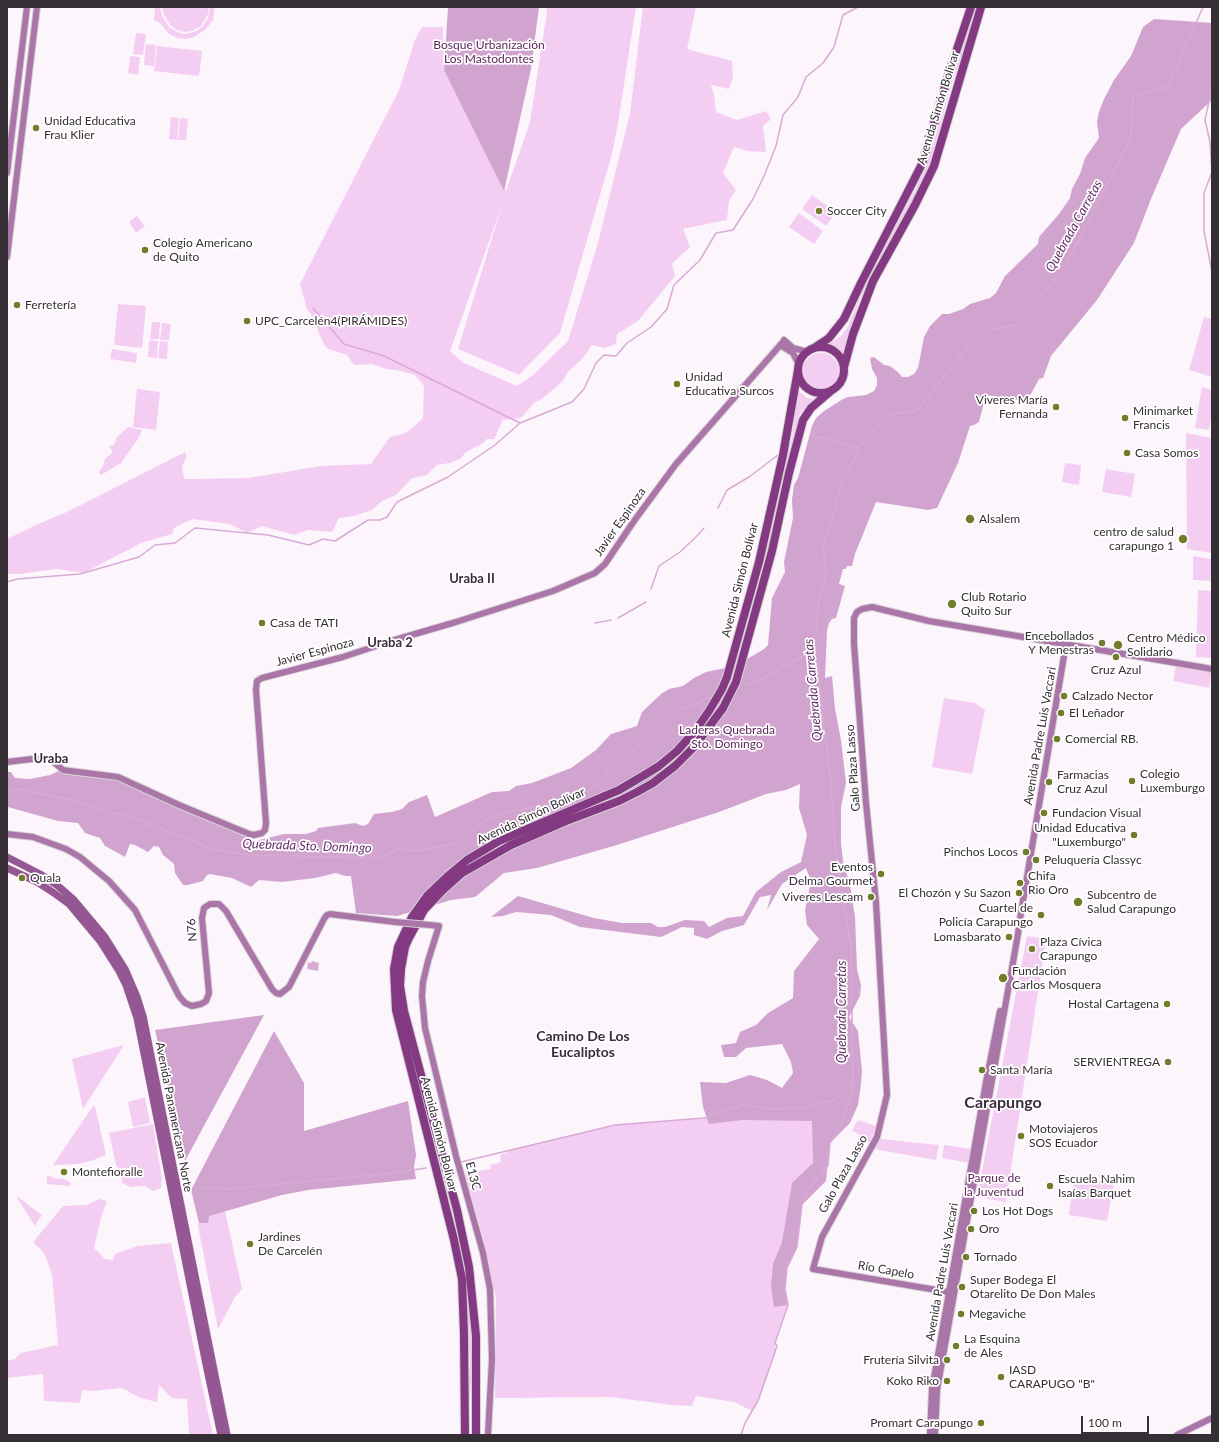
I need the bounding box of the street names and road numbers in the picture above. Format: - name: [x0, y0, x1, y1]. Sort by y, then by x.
- street label: Avenida Simón Bolívar: [914, 50, 962, 166]
- street label: Javier Espinoza: [591, 485, 649, 559]
- street label: Avenida Simón Bolívar: [719, 521, 761, 639]
- street label: Javier Espinoza: [275, 635, 355, 669]
- street label: Avenida Padre Luis Vaccari: [1021, 666, 1059, 806]
- street label: Galo Plaza Lasso: [843, 724, 863, 812]
- street label: Avenida Simón Bolívar: [475, 785, 587, 847]
- street label: N76: [184, 918, 200, 942]
- street label: Avenida Panamericana Norte: [152, 1041, 196, 1193]
- street label: Avenida Simón Bolívar: [418, 1075, 460, 1193]
- street label: Galo Plaza Lasso: [816, 1132, 870, 1216]
- street label: E13C: [462, 1160, 484, 1192]
- street label: Avenida Padre Luis Vaccari: [923, 1202, 961, 1342]
- street label: Río Capelo: [857, 1258, 915, 1282]

